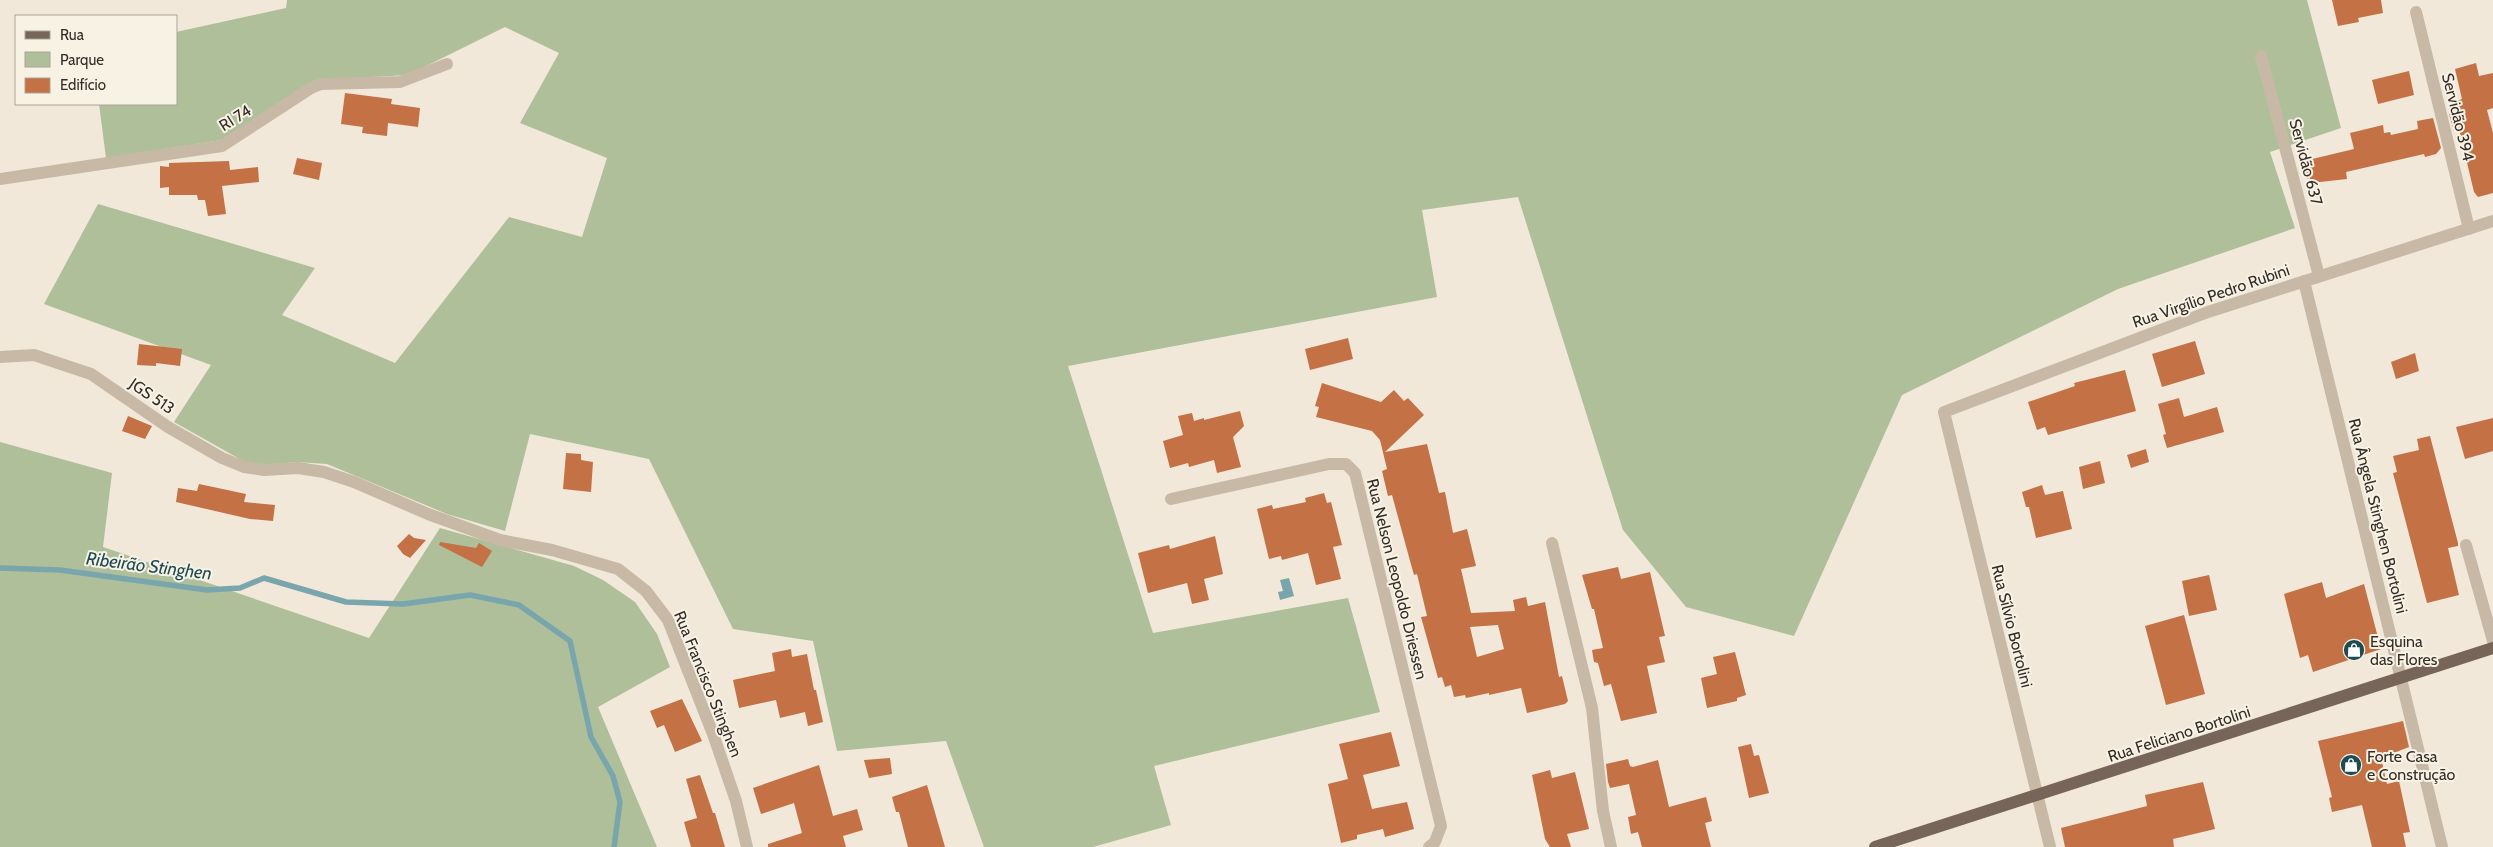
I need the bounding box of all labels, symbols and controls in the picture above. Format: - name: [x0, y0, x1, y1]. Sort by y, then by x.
- legend: [15, 15, 178, 105]
- text: Rua: [60, 26, 85, 44]
- text: Parque: [60, 51, 104, 69]
- street label: Servidão 394: [2438, 71, 2478, 163]
- text: Edifício: [60, 76, 106, 94]
- street label: RI 74: [216, 101, 254, 135]
- street label: Servidão 637: [2285, 117, 2327, 207]
- street label: Rua Virgílio Pedro Rubini: [2130, 260, 2292, 332]
- street label: JGS 513: [125, 373, 178, 418]
- street label: Rua Ângela Stinghen Bortolini: [2345, 416, 2411, 616]
- street label: Rua Nelson Leopoldo Driessen: [1363, 477, 1431, 681]
- water label: Ribeirão Stinghen: [85, 547, 213, 585]
- street label: Rua Sílvio Bortolini: [1988, 563, 2036, 689]
- street label: Rua Francisco Stinghen: [670, 608, 746, 760]
- place label: Esquina das Flores: [2370, 632, 2438, 669]
- shop icon: Esquina das Flores: [2342, 638, 2366, 662]
- street label: Rua Feliciano Bortolini: [2105, 702, 2253, 766]
- place label: Forte Casa e Construção: [2367, 747, 2456, 784]
- shop icon: Forte Casa e Construção: [2339, 753, 2363, 777]

